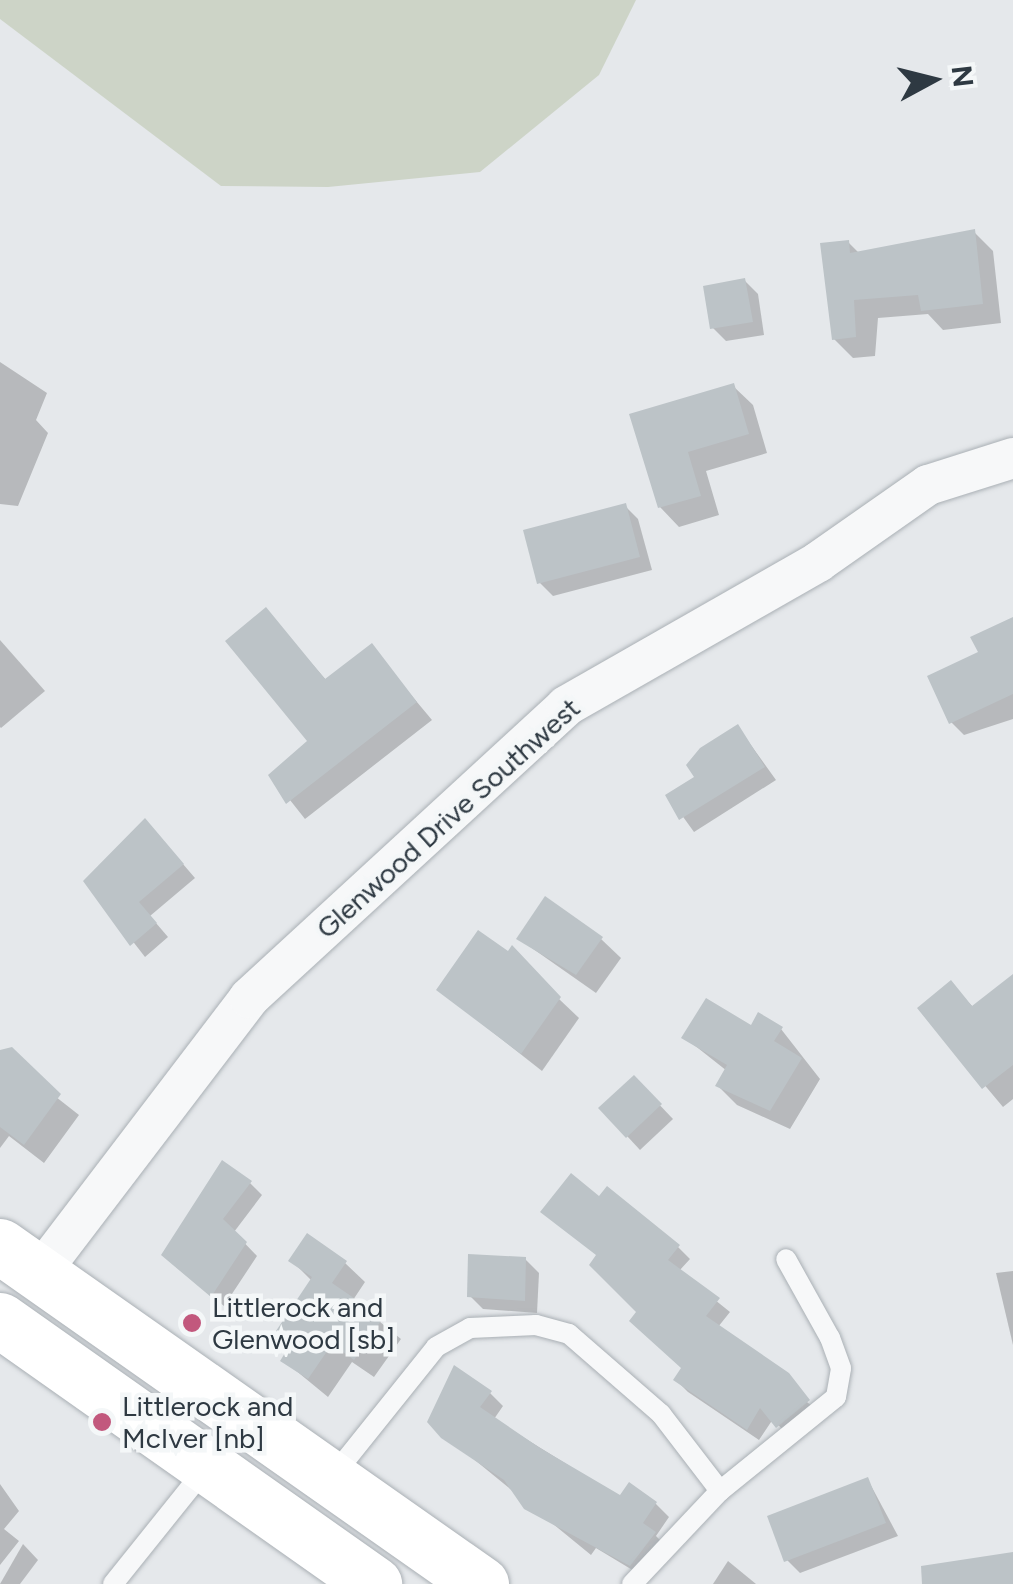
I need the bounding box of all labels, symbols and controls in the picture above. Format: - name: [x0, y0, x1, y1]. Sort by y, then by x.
- north arrow: [883, 30, 983, 130]
- text: N: [945, 64, 981, 89]
- street label: Glenwood Drive Southwest: [309, 691, 587, 945]
- place label: Littlerock and Glenwood [sb]: [212, 1290, 395, 1356]
- marker: Littlerock and Glenwood [sb]: [181, 1312, 203, 1334]
- place label: Littlerock and McIver [nb]: [122, 1389, 293, 1455]
- marker: Littlerock and McIver [nb]: [91, 1411, 113, 1433]

